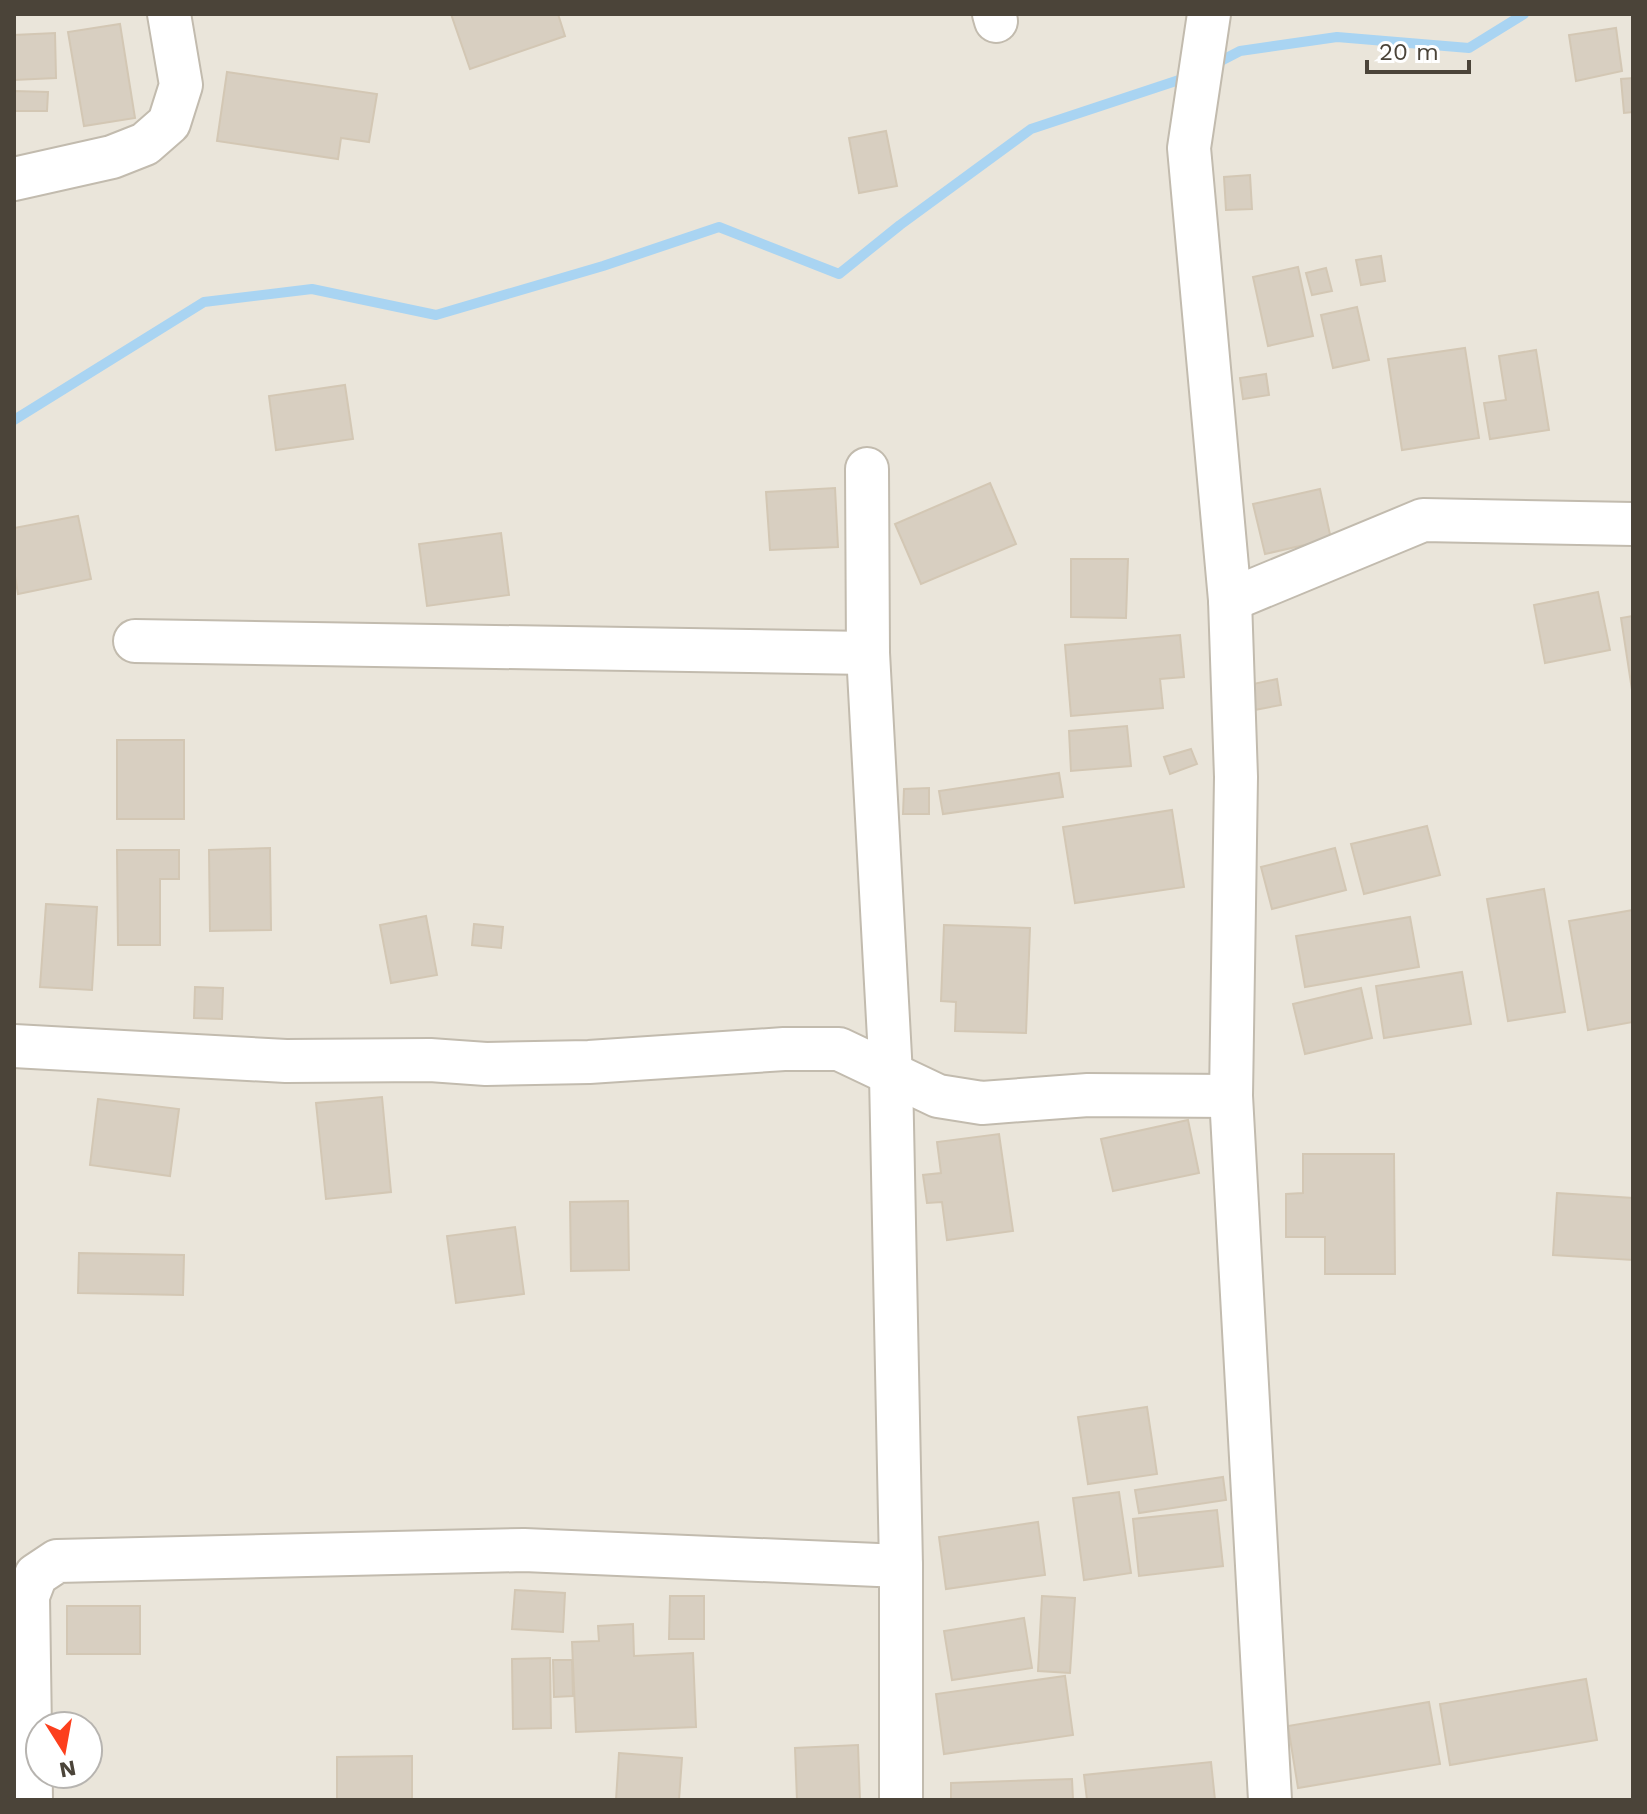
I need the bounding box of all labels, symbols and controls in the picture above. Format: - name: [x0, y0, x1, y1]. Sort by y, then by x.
- scale bar: [1367, 24, 1469, 74]
- text: 20 m: [1379, 38, 1439, 66]
- north arrow: [24, 1710, 104, 1790]
- text: N: [57, 1755, 78, 1783]

